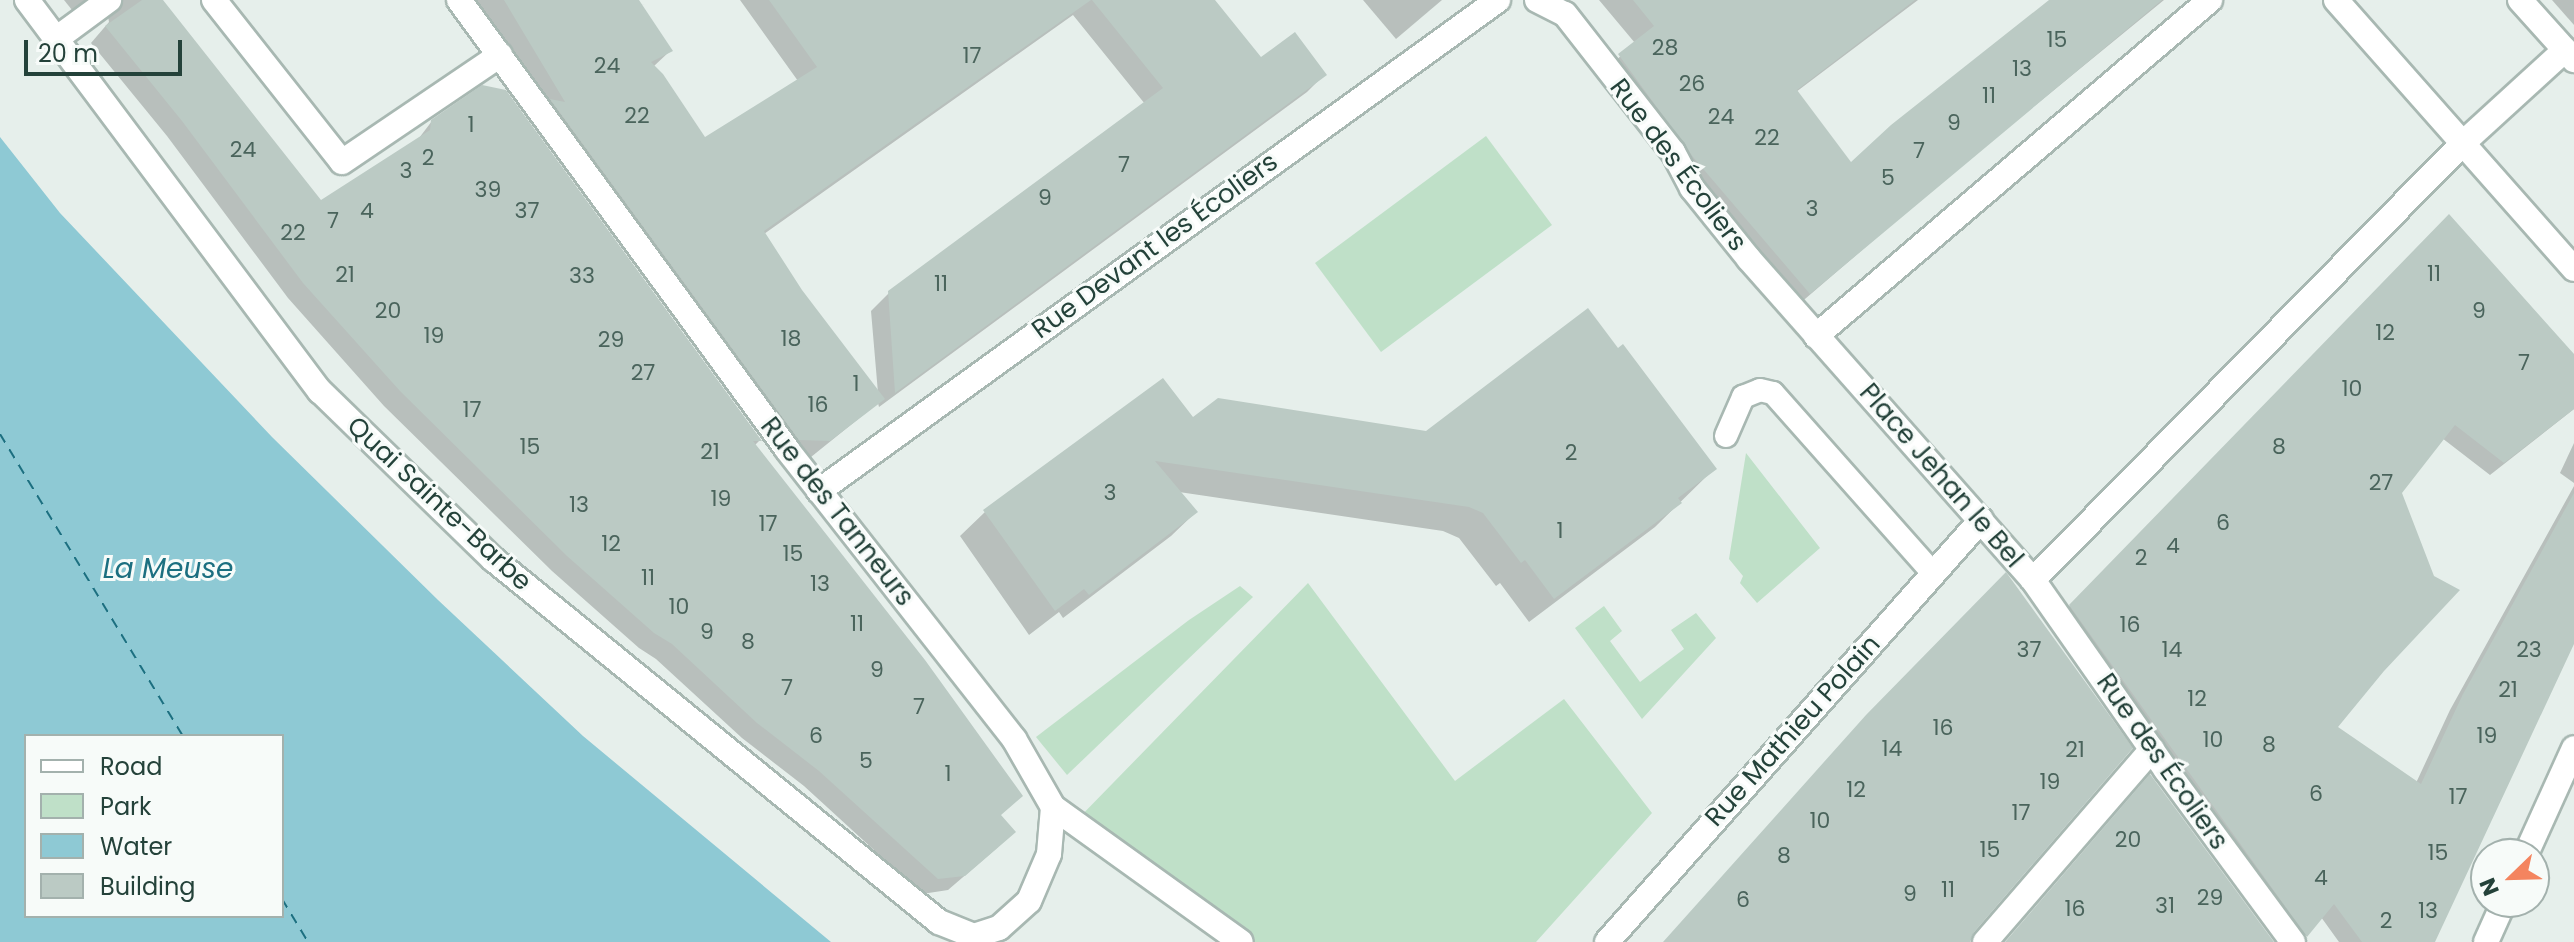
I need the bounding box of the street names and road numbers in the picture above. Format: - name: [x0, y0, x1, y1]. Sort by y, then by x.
- street label: Rue des Écoliers: [1603, 73, 1753, 257]
- street label: Rue Devant les Écoliers: [1026, 146, 1284, 346]
- street label: Place Jehan le Bel: [1853, 378, 2029, 574]
- street label: Quai Sainte-Barbe: [340, 411, 538, 597]
- street label: Rue des Tanneurs: [754, 412, 920, 612]
- street label: Rue Mathieu Polain: [1699, 629, 1887, 833]
- street label: Rue des Écoliers: [2090, 668, 2234, 856]

